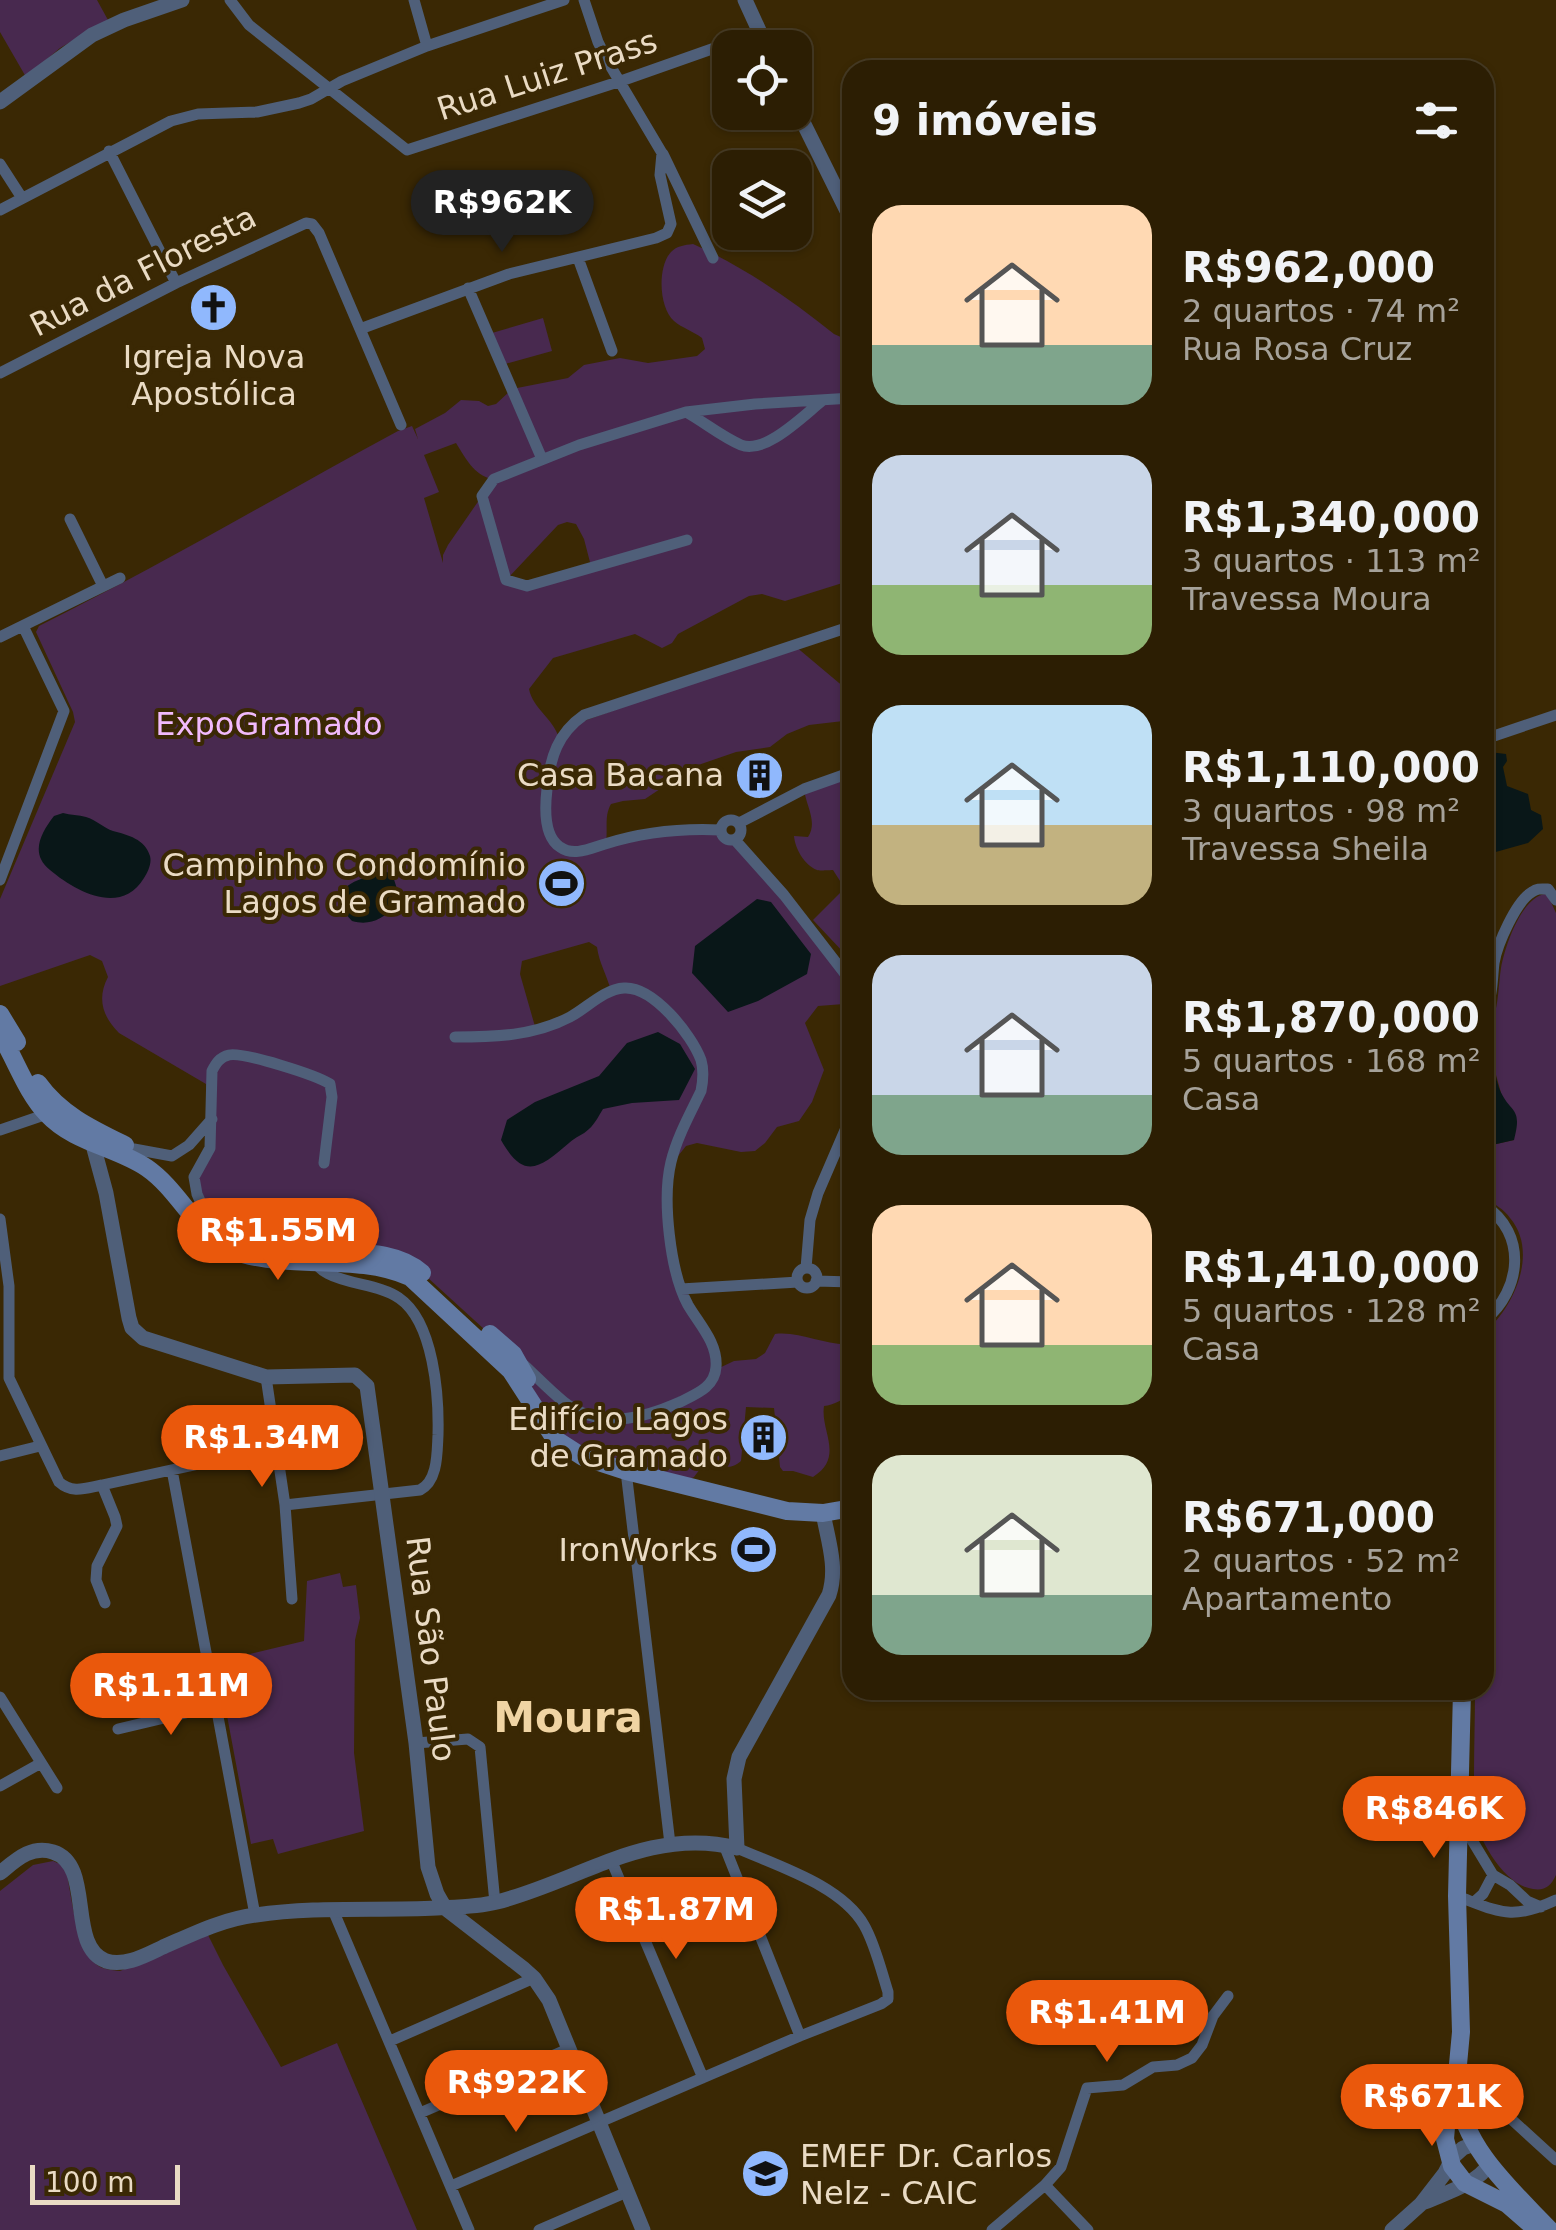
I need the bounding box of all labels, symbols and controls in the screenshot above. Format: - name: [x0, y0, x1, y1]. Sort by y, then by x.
- street label: Rua Luiz Prass: [432, 22, 662, 128]
- map controls: [712, 30, 812, 250]
- button: locate: [712, 30, 812, 130]
- icon: filters: [1409, 93, 1464, 148]
- text: 9 imóveis: [872, 96, 1098, 145]
- button: layers: [712, 150, 812, 250]
- pin: R$962K: [421, 170, 583, 255]
- text: R$962K: [433, 183, 571, 221]
- street label: Rua da Floresta: [24, 198, 262, 344]
- text: R$962,000: [1182, 243, 1435, 292]
- icon: home: [952, 245, 1072, 365]
- church icon: Igreja Nova Apostólica: [188, 281, 240, 333]
- text: 2 quartos · 74 m²: [1182, 292, 1460, 330]
- text: Rua Rosa Cruz: [1182, 330, 1412, 368]
- place label: Igreja Nova Apostólica: [123, 338, 305, 413]
- text: R$1,340,000: [1182, 493, 1480, 542]
- icon: home: [952, 495, 1072, 615]
- text: 3 quartos · 113 m²: [1182, 542, 1480, 580]
- text: Travessa Moura: [1182, 580, 1432, 618]
- park label: ExpoGramado: [155, 705, 383, 743]
- text: R$1,110,000: [1182, 743, 1480, 792]
- icon: home: [952, 745, 1072, 865]
- building icon: Casa Bacana: [733, 749, 785, 801]
- place label: Casa Bacana: [517, 756, 724, 794]
- text: 3 quartos · 98 m²: [1182, 792, 1460, 830]
- text: Travessa Sheila: [1182, 830, 1429, 868]
- place label: Campinho Condomínio Lagos de Gramado: [162, 846, 526, 921]
- sports icon: Campinho Condomínio Lagos de Gramado: [535, 857, 587, 909]
- text: R$1,870,000: [1182, 993, 1480, 1042]
- icon: home: [952, 995, 1072, 1115]
- text: 5 quartos · 168 m²: [1182, 1042, 1480, 1080]
- text: Casa: [1182, 1080, 1260, 1118]
- pin: R$1.55M: [186, 1198, 370, 1283]
- text: R$1.55M: [199, 1211, 357, 1249]
- text: R$1,410,000: [1182, 1243, 1480, 1292]
- icon: home: [952, 1245, 1072, 1365]
- text: 5 quartos · 128 m²: [1182, 1292, 1480, 1330]
- text: Casa: [1182, 1330, 1260, 1368]
- place label: Edifício Lagos de Gramado: [508, 1400, 728, 1475]
- pin: R$1.34M: [170, 1405, 354, 1490]
- building icon: Edifício Lagos de Gramado: [737, 1411, 789, 1463]
- text: R$1.34M: [183, 1418, 341, 1456]
- text: R$671,000: [1182, 1493, 1435, 1542]
- icon: home: [952, 1495, 1072, 1615]
- sports icon: IronWorks: [727, 1524, 779, 1576]
- place label: IronWorks: [559, 1531, 718, 1569]
- street label: Rua São Paulo: [398, 1534, 464, 1764]
- text: 2 quartos · 52 m²: [1182, 1542, 1460, 1580]
- text: Apartamento: [1182, 1580, 1392, 1618]
- pin: R$1.11M: [79, 1653, 263, 1738]
- text: R$1.11M: [92, 1666, 250, 1704]
- district label: Moura: [493, 1693, 643, 1742]
- pin: R$846K: [1353, 1776, 1515, 1861]
- text: R$846K: [1365, 1789, 1503, 1827]
- pin: R$1.87M: [584, 1877, 768, 1962]
- text: R$1.87M: [597, 1890, 755, 1928]
- pin: R$1.41M: [1015, 1980, 1199, 2065]
- text: R$1.41M: [1028, 1993, 1186, 2031]
- pin: R$922K: [435, 2050, 597, 2135]
- text: R$922K: [447, 2063, 585, 2101]
- pin: R$671K: [1351, 2064, 1513, 2149]
- text: R$671K: [1363, 2077, 1501, 2115]
- place label: EMEF Dr. Carlos Nelz - CAIC: [800, 2137, 1052, 2212]
- school or university icon: EMEF Dr. Carlos Nelz - CAIC: [739, 2148, 791, 2200]
- scale bar: [30, 2160, 180, 2204]
- text: 100 m: [45, 2166, 135, 2199]

